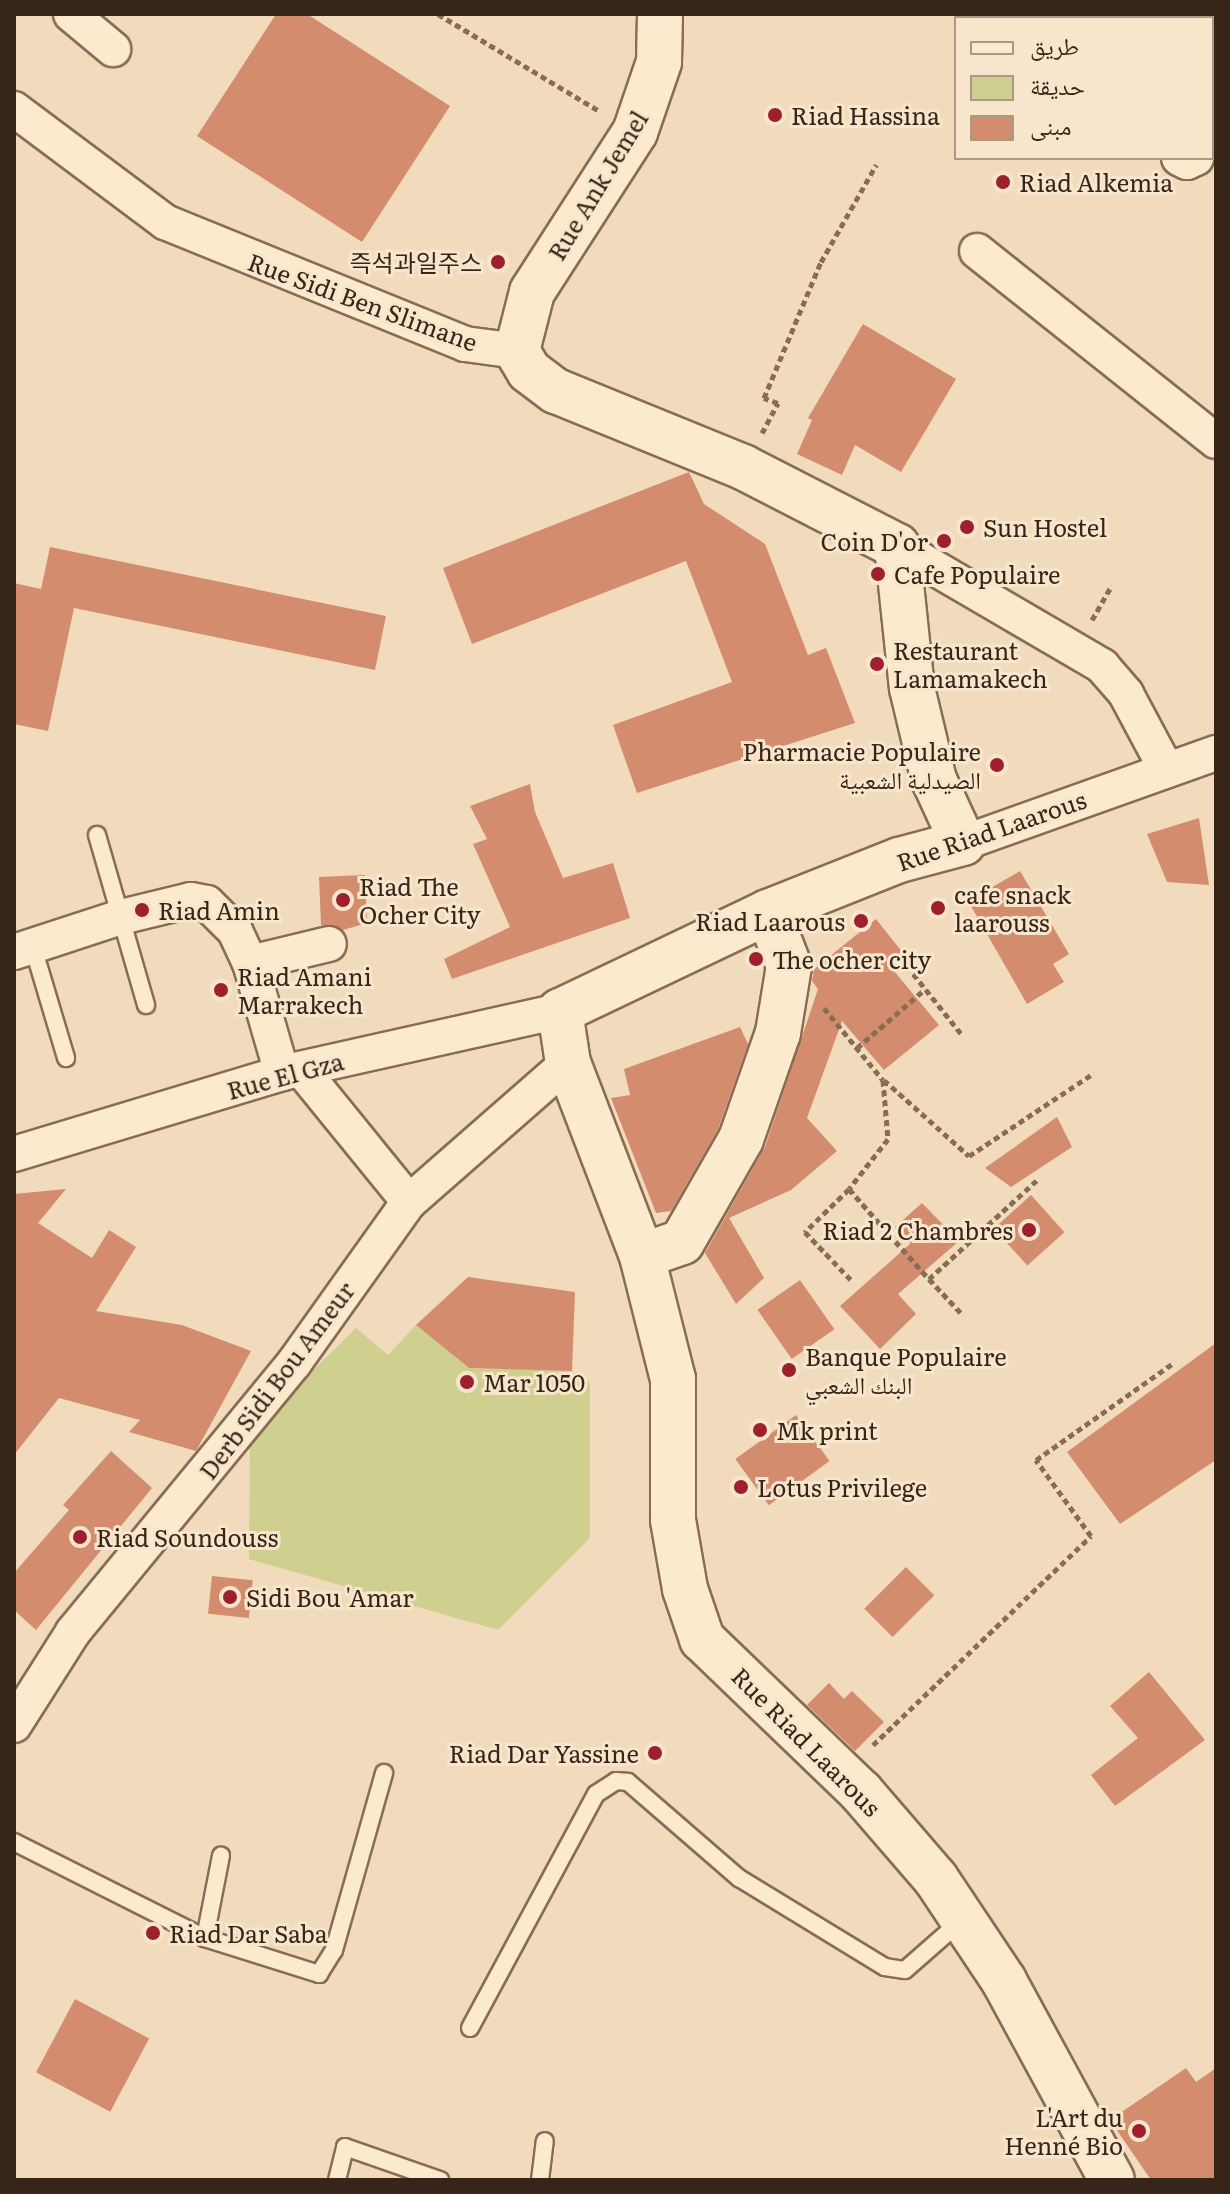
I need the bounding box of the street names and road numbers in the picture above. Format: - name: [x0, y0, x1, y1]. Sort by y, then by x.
- street label: Rue Ank Jemel: [541, 105, 653, 265]
- street label: Rue Sidi Ben Slimane: [244, 246, 482, 356]
- street label: Rue Riad Laarous: [892, 784, 1090, 876]
- street label: Rue El Gza: [224, 1046, 346, 1104]
- street label: Derb Sidi Bou Ameur: [192, 1276, 360, 1484]
- street label: Rue Riad Laarous: [727, 1661, 887, 1821]

